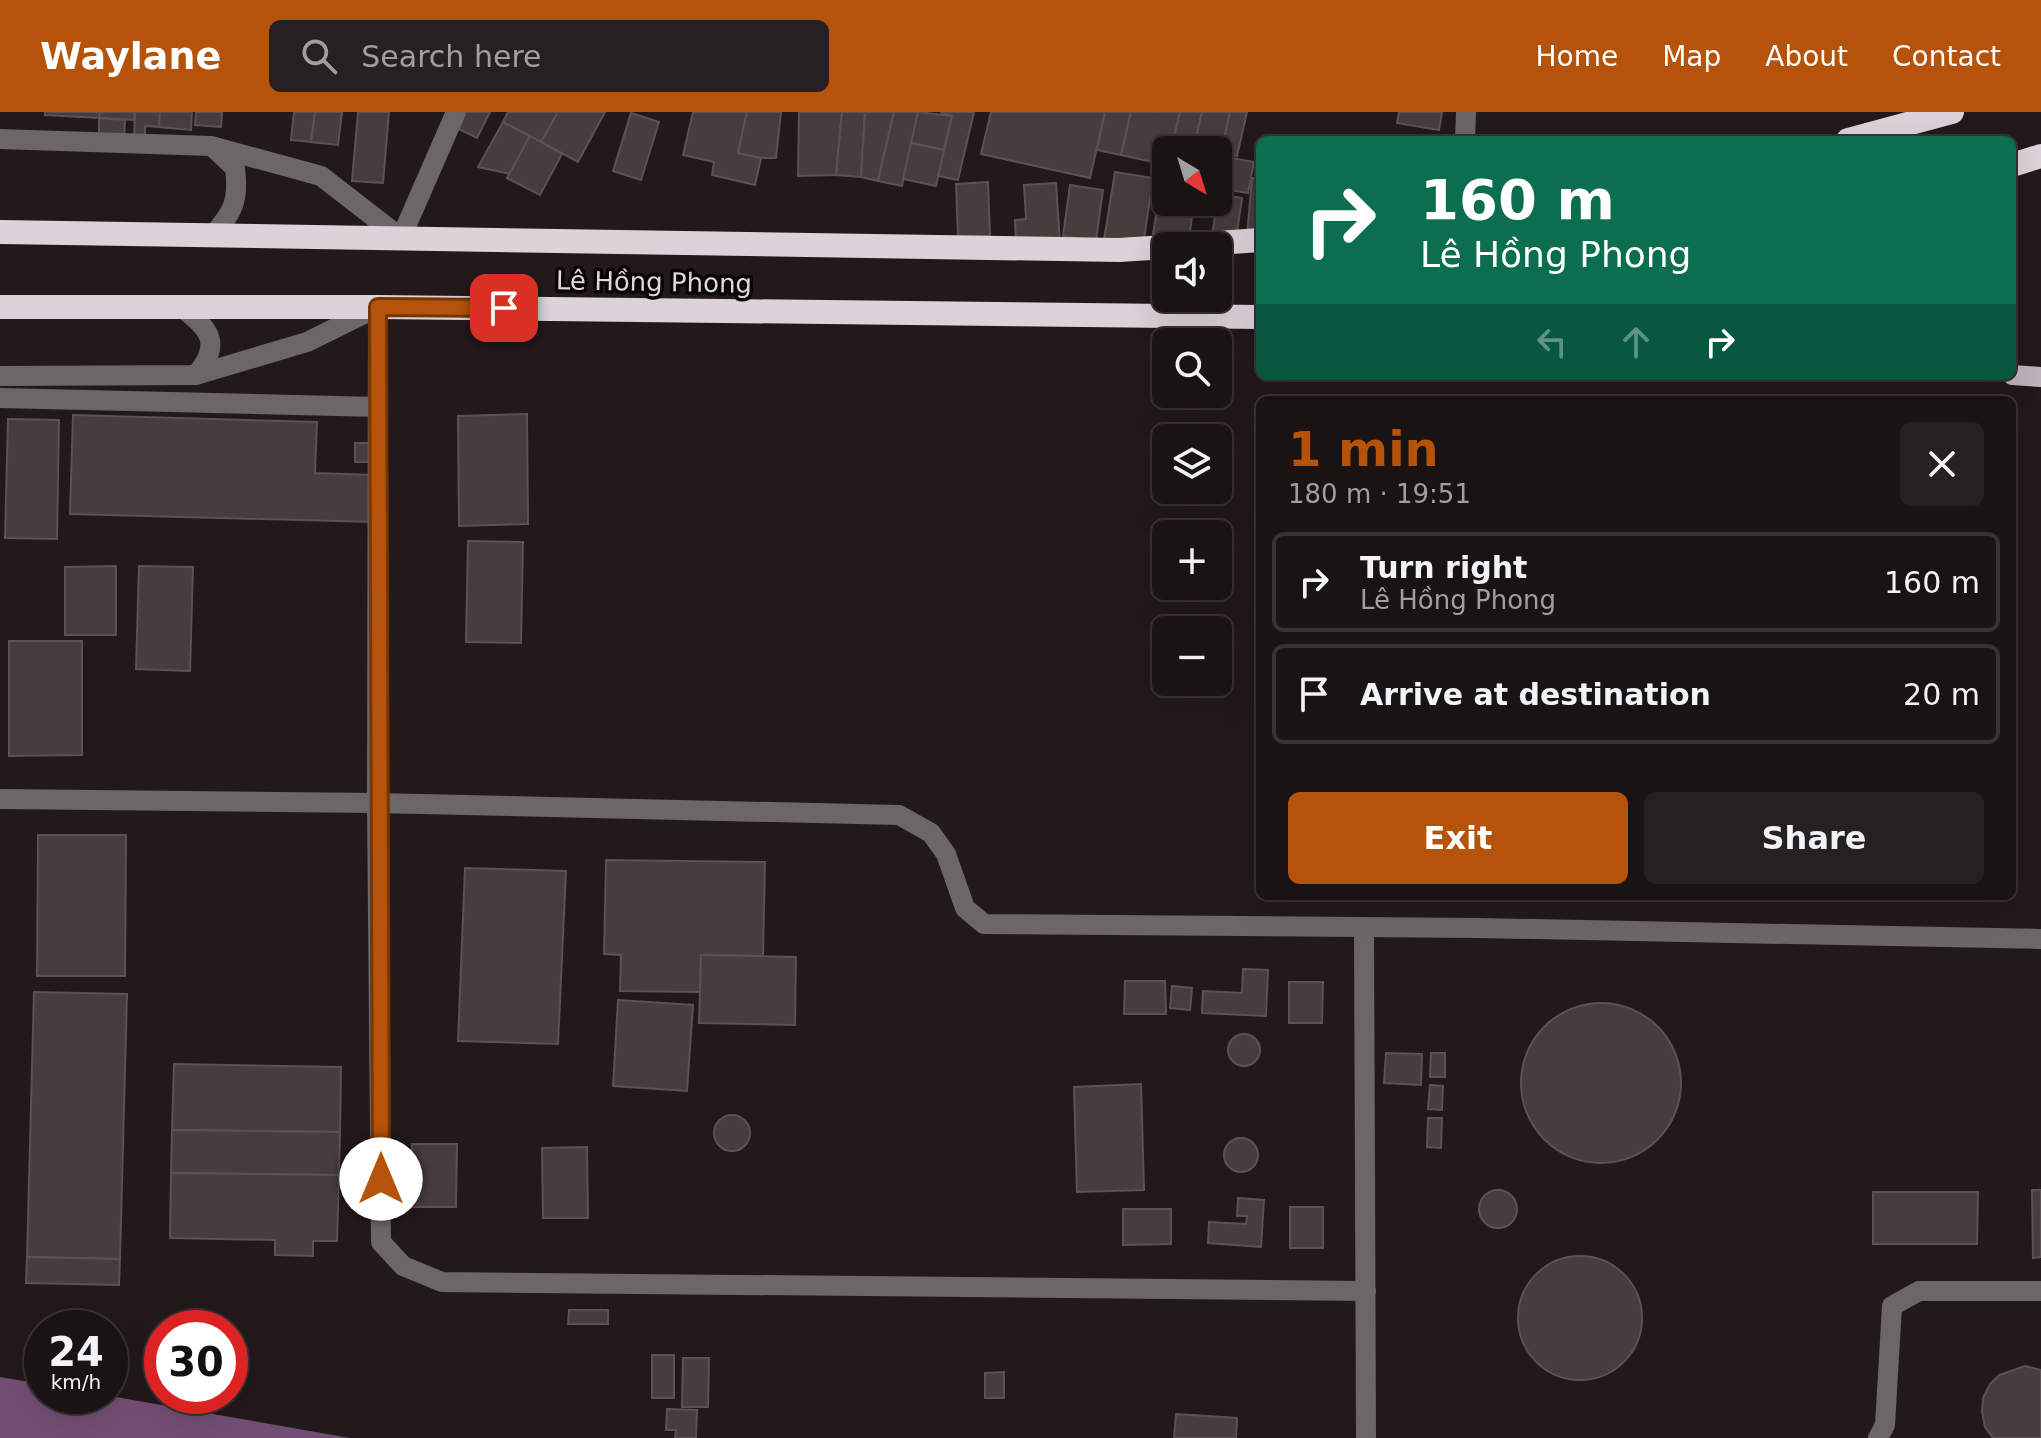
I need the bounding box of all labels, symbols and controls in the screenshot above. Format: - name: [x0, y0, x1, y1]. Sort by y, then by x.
- search box: [269, 20, 829, 92]
- text: Waylane: [40, 34, 221, 78]
- icon: search: [297, 34, 341, 78]
- text: Search here: [361, 39, 542, 74]
- text: Home: [1535, 40, 1618, 73]
- text: Map: [1662, 40, 1721, 73]
- text: About: [1765, 40, 1848, 73]
- text: Contact: [1892, 40, 2001, 73]
- north arrow: [1152, 136, 1232, 216]
- map controls: [1152, 136, 1232, 696]
- text: 160 m: [1420, 167, 1615, 232]
- icon: right: [1288, 168, 1392, 272]
- button: sound: [1152, 232, 1232, 312]
- text: Lê Hồng Phong: [1420, 234, 1691, 275]
- street label: Lê Hồng Phong: [556, 265, 752, 299]
- pin: [470, 274, 538, 342]
- icon: arrive: [482, 286, 526, 330]
- icon: left: [1530, 320, 1574, 364]
- icon: ahead: [1614, 320, 1658, 364]
- icon: right: [1698, 320, 1742, 364]
- button: search: [1152, 328, 1232, 408]
- text: 1 min: [1288, 421, 1439, 477]
- button: close: [1900, 422, 1984, 506]
- button: layers: [1152, 424, 1232, 504]
- text: 180 m · 19:51: [1288, 479, 1471, 509]
- button: +: [1152, 520, 1232, 600]
- text: Turn right: [1360, 550, 1527, 585]
- icon: right: [1292, 560, 1336, 604]
- text: 160 m: [1884, 565, 1980, 600]
- text: Lê Hồng Phong: [1360, 585, 1556, 615]
- button: −: [1152, 616, 1232, 696]
- icon: arrive: [1292, 672, 1336, 716]
- text: Arrive at destination: [1360, 677, 1711, 712]
- text: 20 m: [1903, 677, 1980, 712]
- button: Exit: [1288, 792, 1628, 884]
- button: Share: [1644, 792, 1984, 884]
- position arrow: [339, 1137, 423, 1221]
- speed limit sign: 30: [144, 1310, 248, 1414]
- text: 24: [48, 1329, 104, 1375]
- text: km/h: [51, 1370, 101, 1394]

